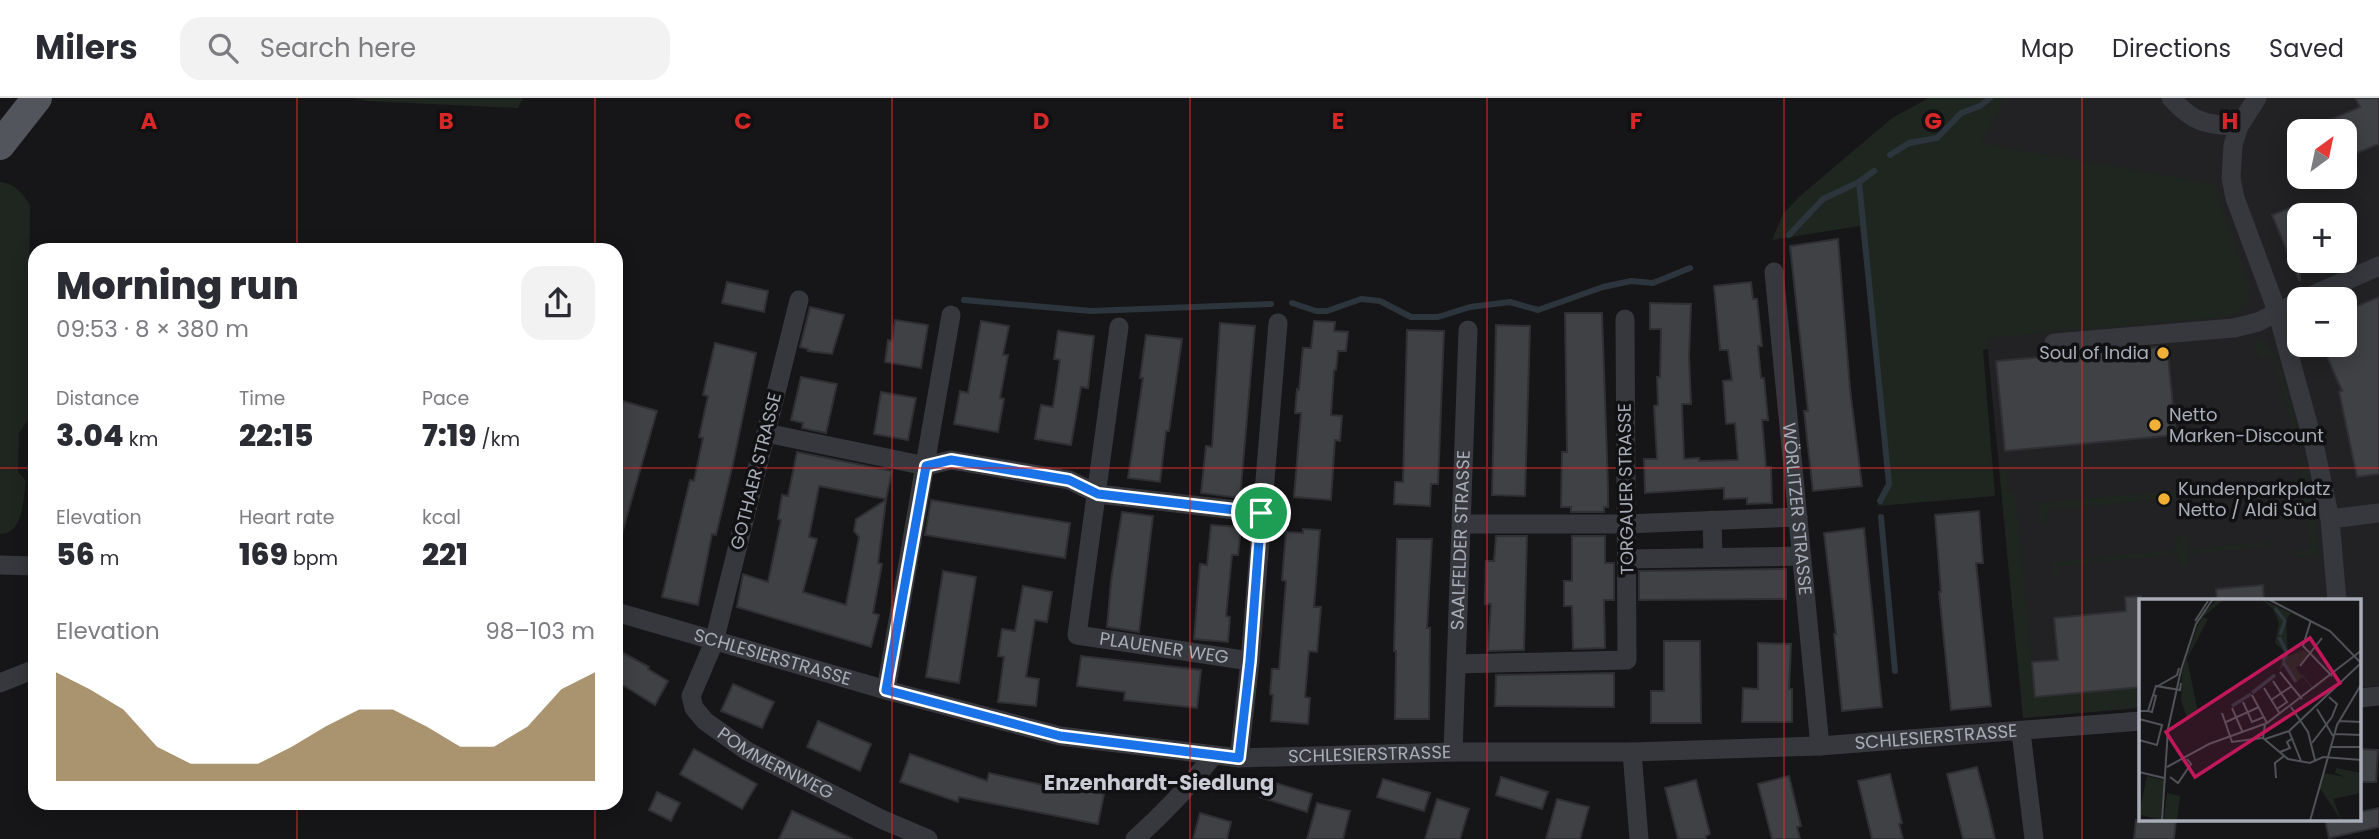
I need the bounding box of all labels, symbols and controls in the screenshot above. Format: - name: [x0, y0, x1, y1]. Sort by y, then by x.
- search box: [180, 17, 670, 80]
- text: Milers: [35, 24, 138, 71]
- icon: search: [204, 29, 242, 67]
- text: Search here: [260, 30, 416, 66]
- text: Map: [2021, 32, 2074, 65]
- text: Directions: [2112, 32, 2231, 65]
- text: Saved: [2269, 32, 2344, 65]
- text: A: [141, 105, 158, 137]
- text: B: [438, 105, 454, 137]
- text: C: [734, 105, 752, 137]
- text: D: [1033, 105, 1049, 137]
- text: E: [1332, 105, 1344, 137]
- text: F: [1630, 105, 1642, 137]
- text: G: [1924, 105, 1942, 137]
- text: H: [2222, 105, 2238, 137]
- north arrow: [2287, 119, 2357, 189]
- map controls: [2287, 119, 2357, 357]
- button: +: [2287, 203, 2357, 273]
- text: Morning run: [56, 259, 299, 312]
- button: share: [521, 266, 595, 340]
- button: −: [2287, 287, 2357, 357]
- text: 09:53 · 8 × 380 m: [56, 313, 249, 345]
- place label: Soul of India: [2039, 340, 2149, 365]
- marker: Soul of India: [2155, 345, 2171, 361]
- text: Distance: [56, 385, 139, 412]
- text: Time: [239, 385, 285, 412]
- text: Pace: [422, 385, 469, 412]
- street label: GOTHAER STRASSE: [724, 390, 787, 552]
- place label: Netto Marken-Discount: [2169, 402, 2324, 448]
- street label: TORGAUER STRASSE: [1612, 403, 1639, 575]
- text: 3.04: [56, 414, 124, 457]
- text: 22:15: [239, 414, 313, 457]
- text: 7:19: [422, 414, 477, 457]
- marker: Netto Marken-Discount: [2147, 417, 2163, 433]
- street label: WÖRLITZER STRASSE: [1777, 421, 1818, 596]
- text: km: [124, 426, 158, 453]
- text: /km: [477, 426, 520, 453]
- street label: SAALFELDER STRASSE: [1444, 450, 1476, 631]
- place label: Kundenparkplatz Netto / Aldi Süd: [2178, 476, 2331, 522]
- pin: [1231, 483, 1291, 543]
- marker: Kundenparkplatz Netto / Aldi Süd: [2156, 491, 2172, 507]
- icon: arrive: [1242, 494, 1280, 532]
- text: Elevation: [56, 504, 142, 531]
- text: Heart rate: [239, 504, 334, 531]
- text: kcal: [422, 504, 461, 531]
- text: 56: [56, 533, 95, 576]
- text: 169: [239, 533, 288, 576]
- text: 221: [422, 533, 468, 576]
- text: m: [95, 545, 119, 572]
- text: bpm: [288, 545, 338, 572]
- inset map: [2139, 599, 2362, 822]
- text: Elevation: [56, 615, 160, 647]
- text: 98–103 m: [485, 615, 595, 647]
- street label: SCHLESIERSTRASSE: [691, 622, 854, 691]
- street label: PLAUENER WEG: [1098, 626, 1230, 670]
- street label: SCHLESIERSTRASSE: [1854, 718, 2018, 755]
- street label: POMMERNWEG: [713, 721, 838, 805]
- street label: SCHLESIERSTRASSE: [1288, 739, 1451, 769]
- district label: Enzenhardt-Siedlung: [1044, 768, 1274, 797]

